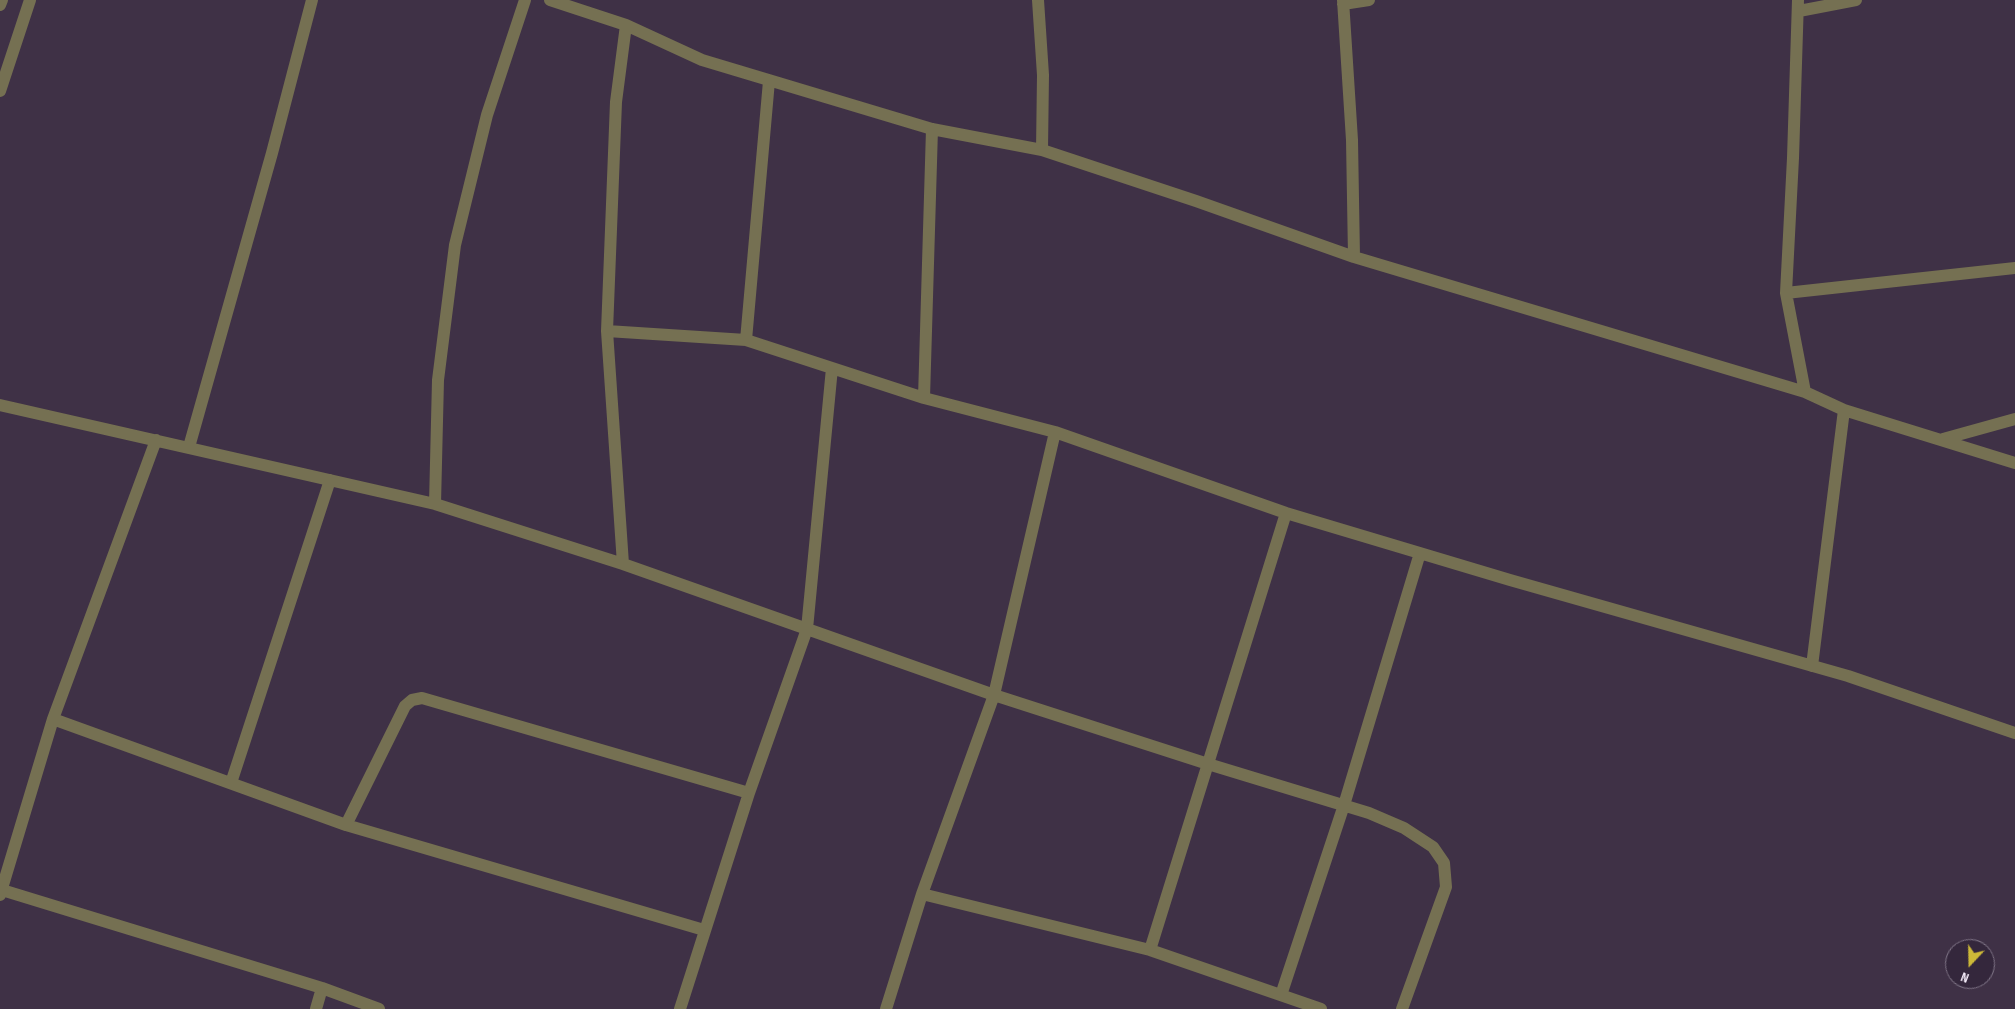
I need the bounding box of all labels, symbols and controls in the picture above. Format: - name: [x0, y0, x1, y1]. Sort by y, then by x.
- north arrow: [1945, 939, 1995, 989]
- text: N: [1958, 968, 1971, 987]

